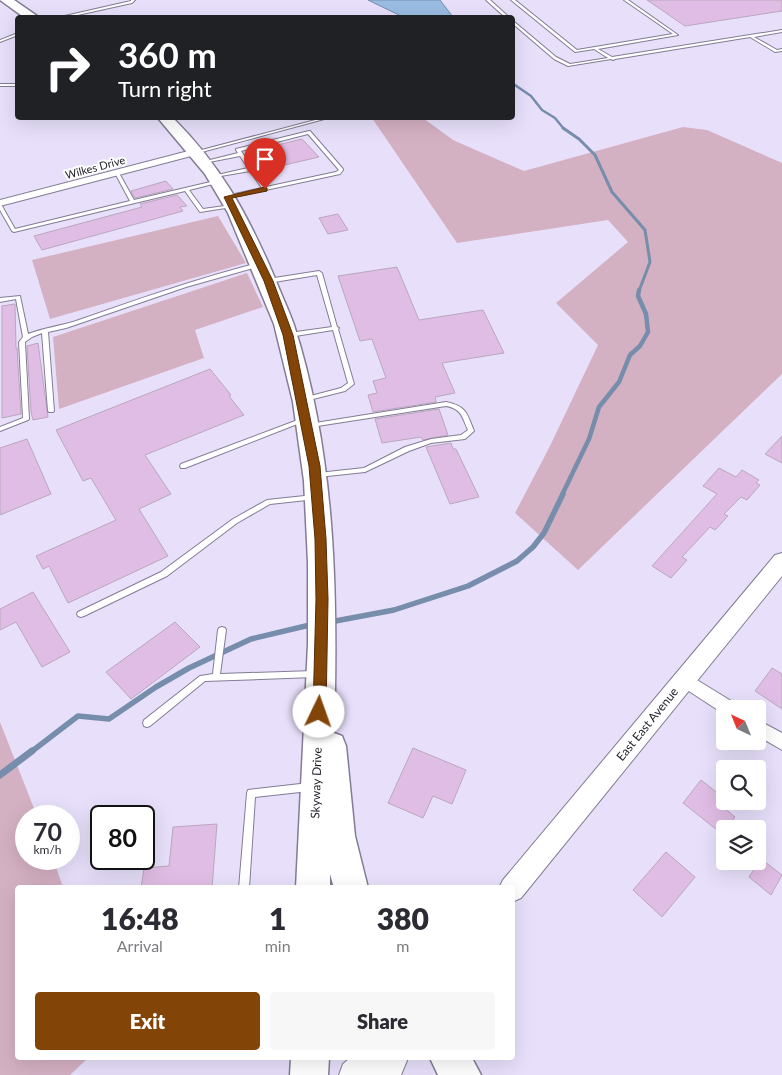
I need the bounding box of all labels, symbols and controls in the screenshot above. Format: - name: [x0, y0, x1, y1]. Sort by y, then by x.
- text: 360 m: [118, 33, 217, 75]
- icon: right: [35, 35, 100, 100]
- text: Turn right: [118, 75, 212, 102]
- pin: [244, 138, 286, 189]
- icon: arrive: [251, 145, 279, 173]
- street label: Wilkes Drive: [64, 153, 127, 181]
- street label: East East Avenue: [613, 684, 681, 764]
- position arrow: [292, 685, 344, 737]
- north arrow: [716, 700, 766, 750]
- map controls: [716, 700, 766, 870]
- street label: Skyway Drive: [307, 747, 325, 819]
- button: search: [716, 760, 766, 810]
- speed limit sign: 80: [90, 805, 155, 870]
- text: 70: [33, 816, 62, 846]
- button: layers: [716, 820, 766, 870]
- text: km/h: [33, 842, 62, 857]
- text: 16:48: [101, 900, 179, 936]
- text: 1: [269, 900, 286, 936]
- text: 380: [377, 900, 429, 936]
- text: Arrival: [117, 936, 163, 955]
- text: min: [265, 936, 291, 955]
- text: m: [396, 936, 409, 955]
- button: Exit: [35, 992, 260, 1050]
- button: Share: [270, 992, 495, 1050]

